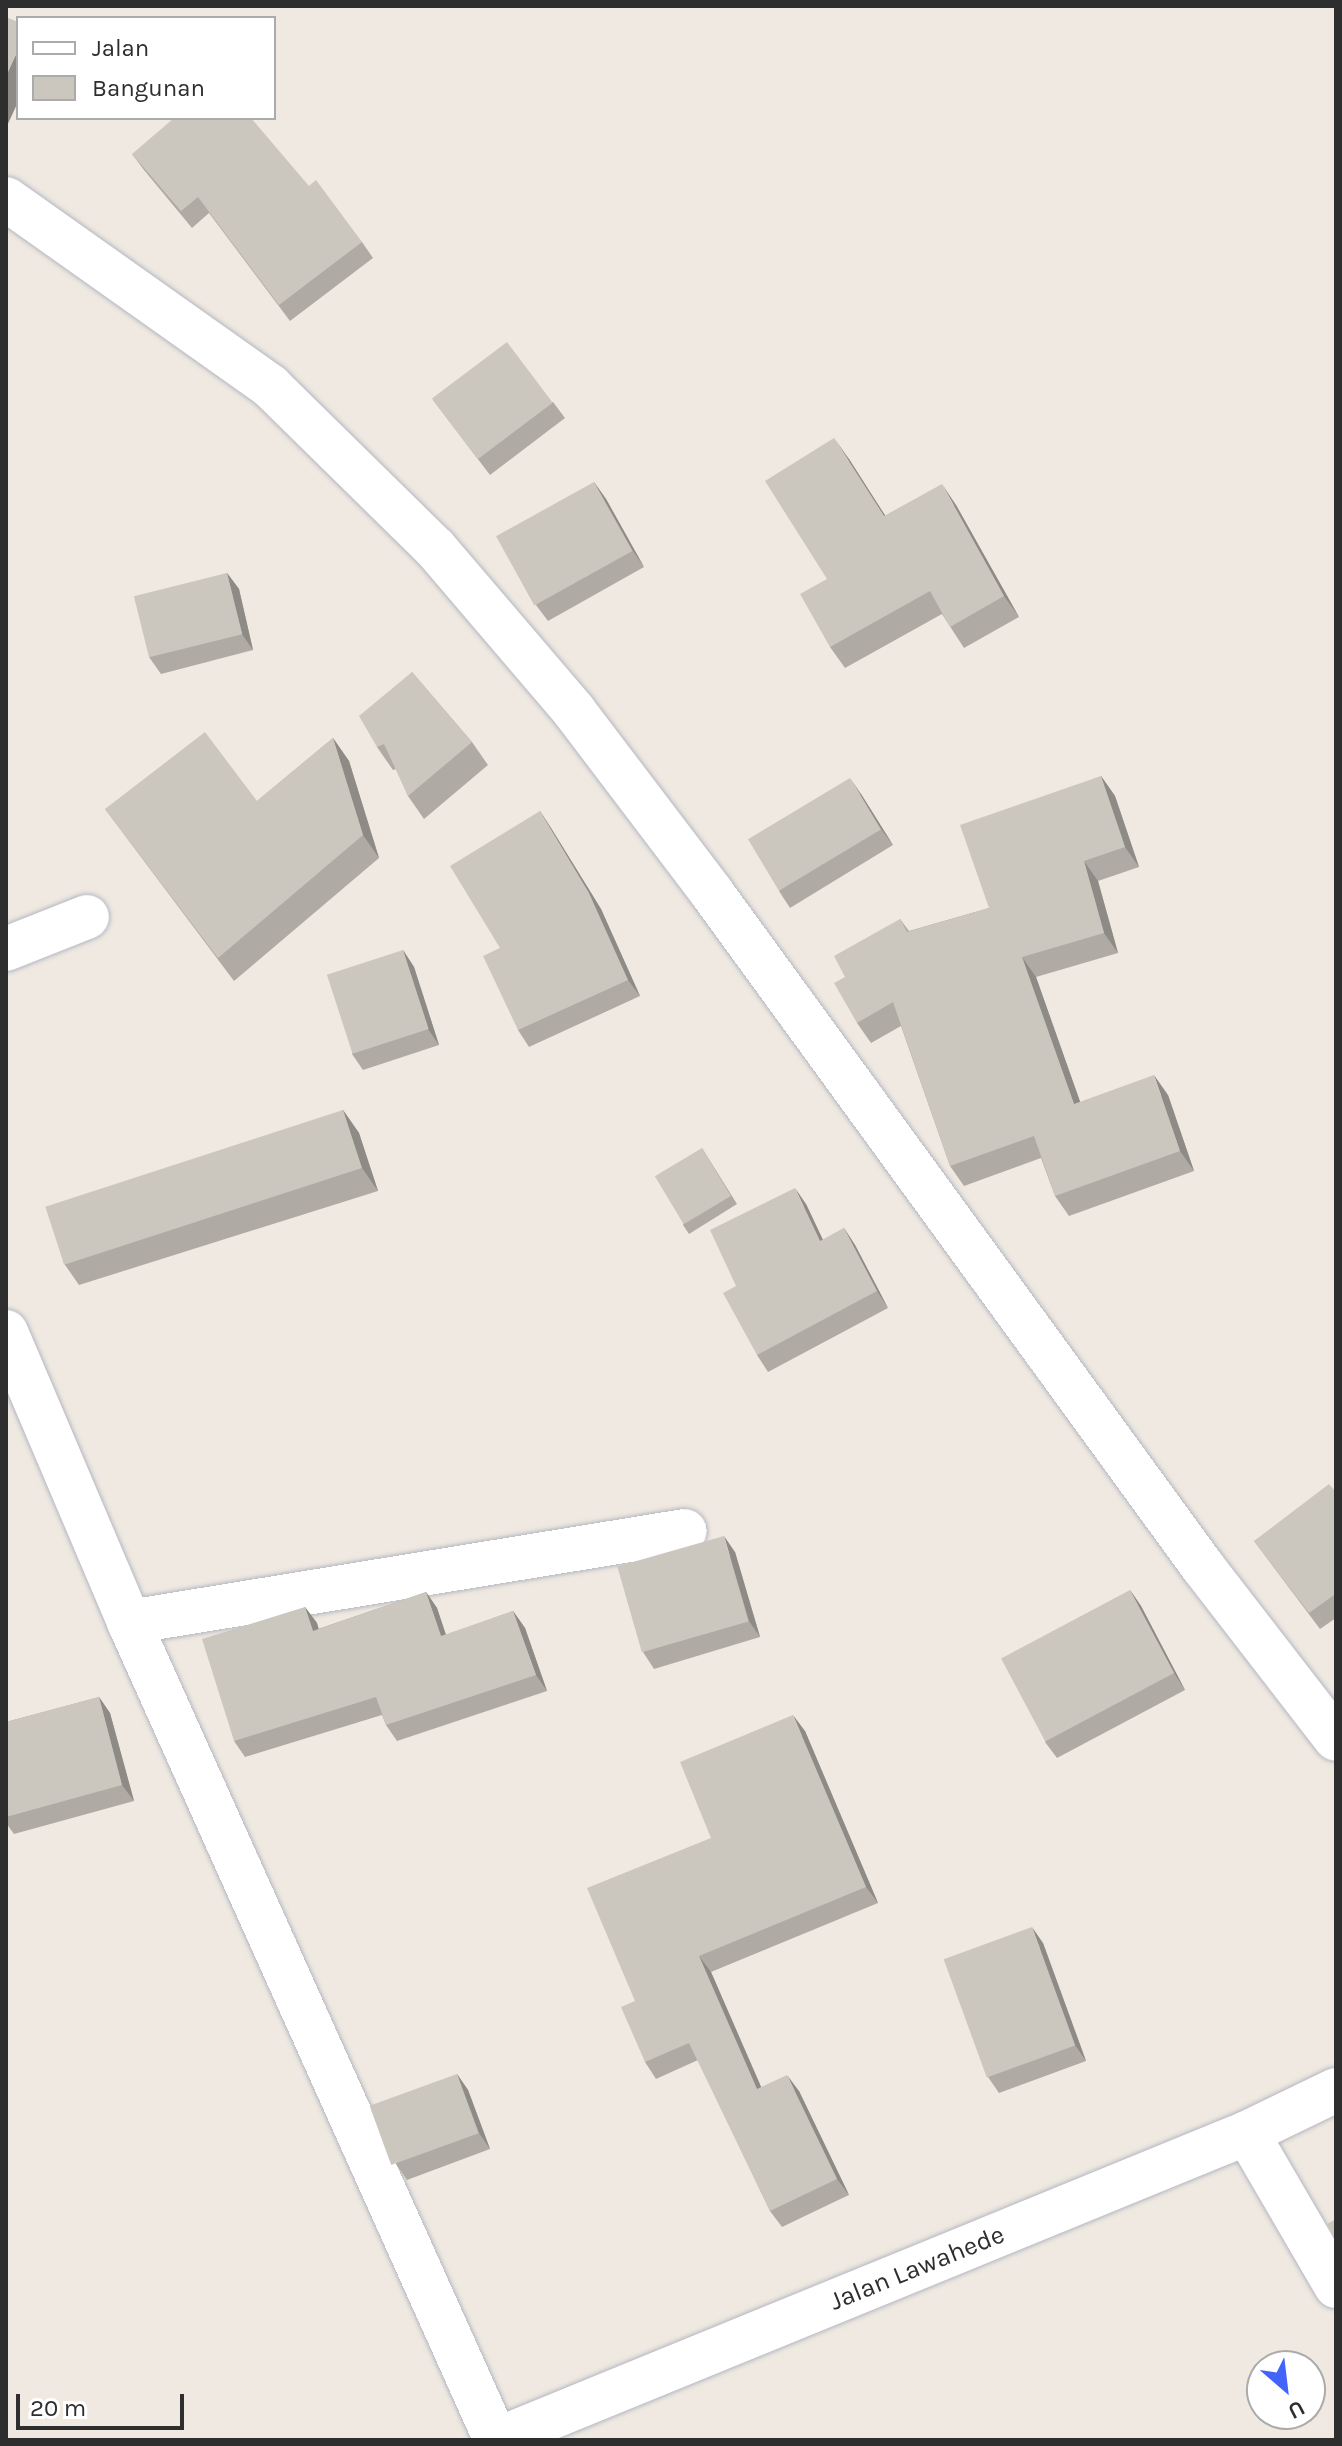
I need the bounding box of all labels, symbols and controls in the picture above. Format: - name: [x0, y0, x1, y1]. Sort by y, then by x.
- legend: [16, 16, 276, 120]
- text: Jalan: [92, 34, 149, 62]
- text: Bangunan: [92, 74, 205, 102]
- street label: Jalan Lawahede: [825, 2219, 1009, 2317]
- north arrow: [1246, 2350, 1326, 2430]
- scale bar: [20, 2378, 188, 2428]
- text: 20 m: [30, 2394, 86, 2422]
- text: U: [1284, 2394, 1309, 2424]

